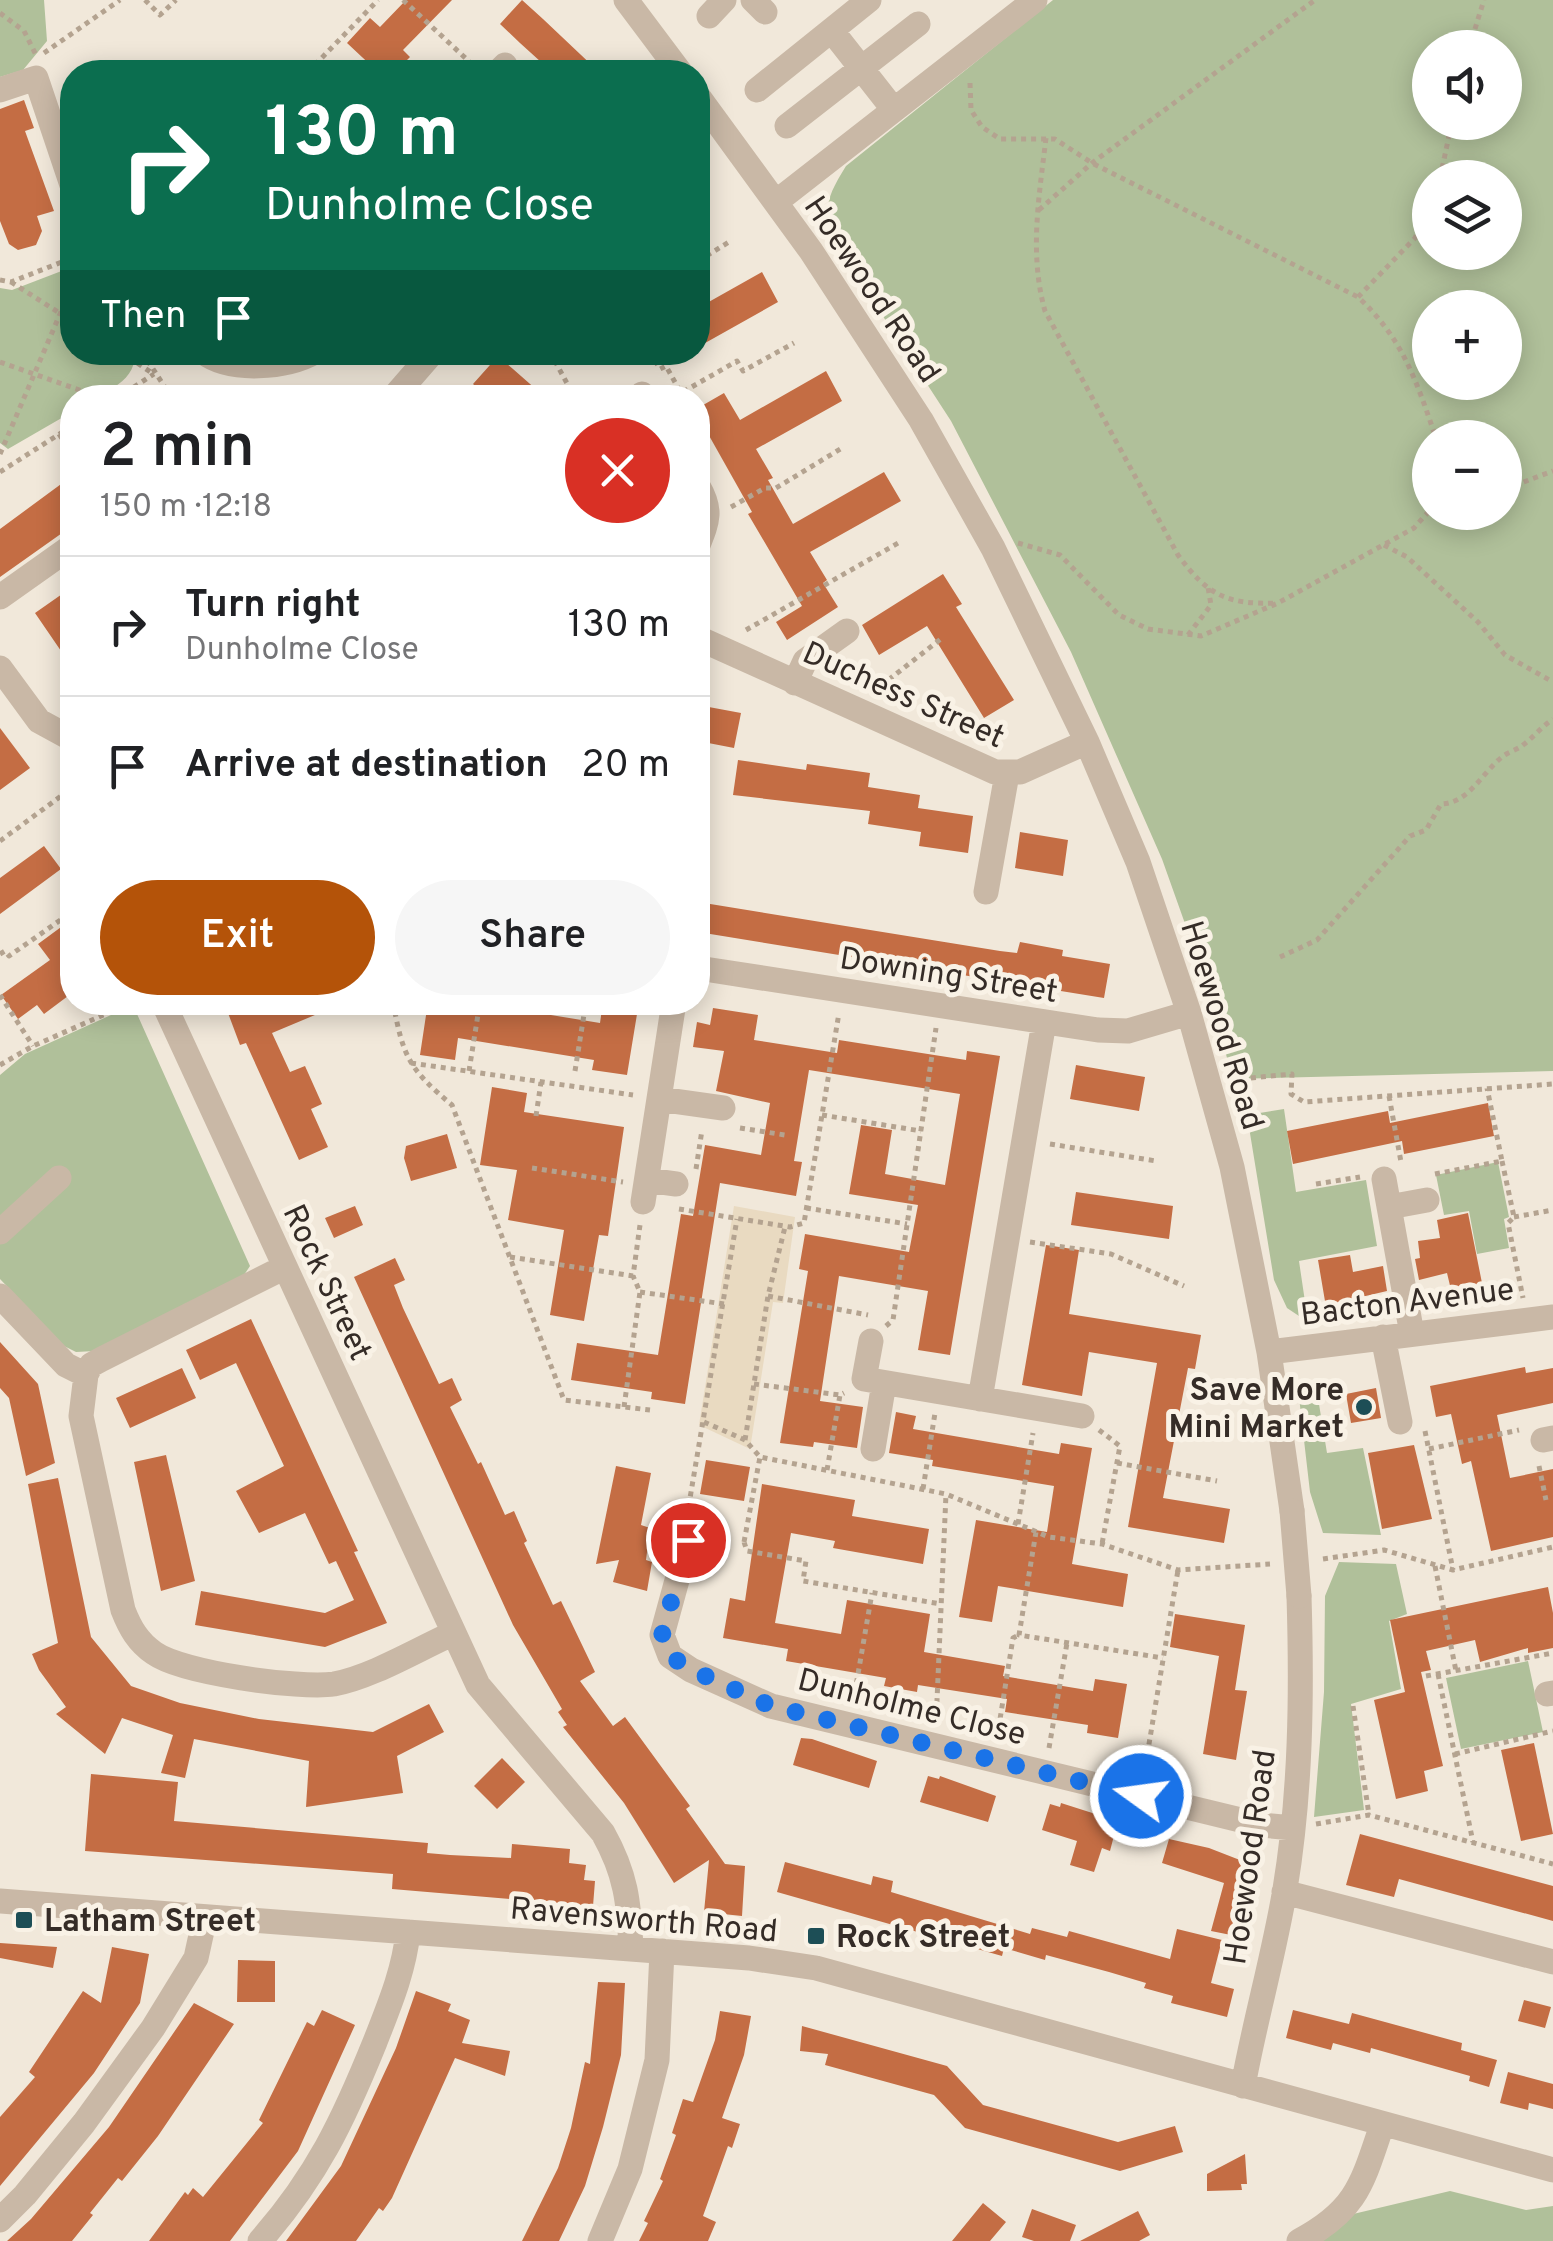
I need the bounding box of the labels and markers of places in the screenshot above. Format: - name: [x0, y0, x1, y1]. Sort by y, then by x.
- place label: Save More Mini Market: [1169, 1372, 1344, 1449]
- marker: Save More Mini Market: [1353, 1396, 1375, 1418]
- pin: [646, 1498, 731, 1583]
- place label: Latham Street: [44, 1903, 256, 1943]
- marker: Latham Street: [13, 1909, 35, 1931]
- place label: Rock Street: [836, 1919, 1010, 1959]
- marker: Rock Street: [805, 1925, 827, 1947]

